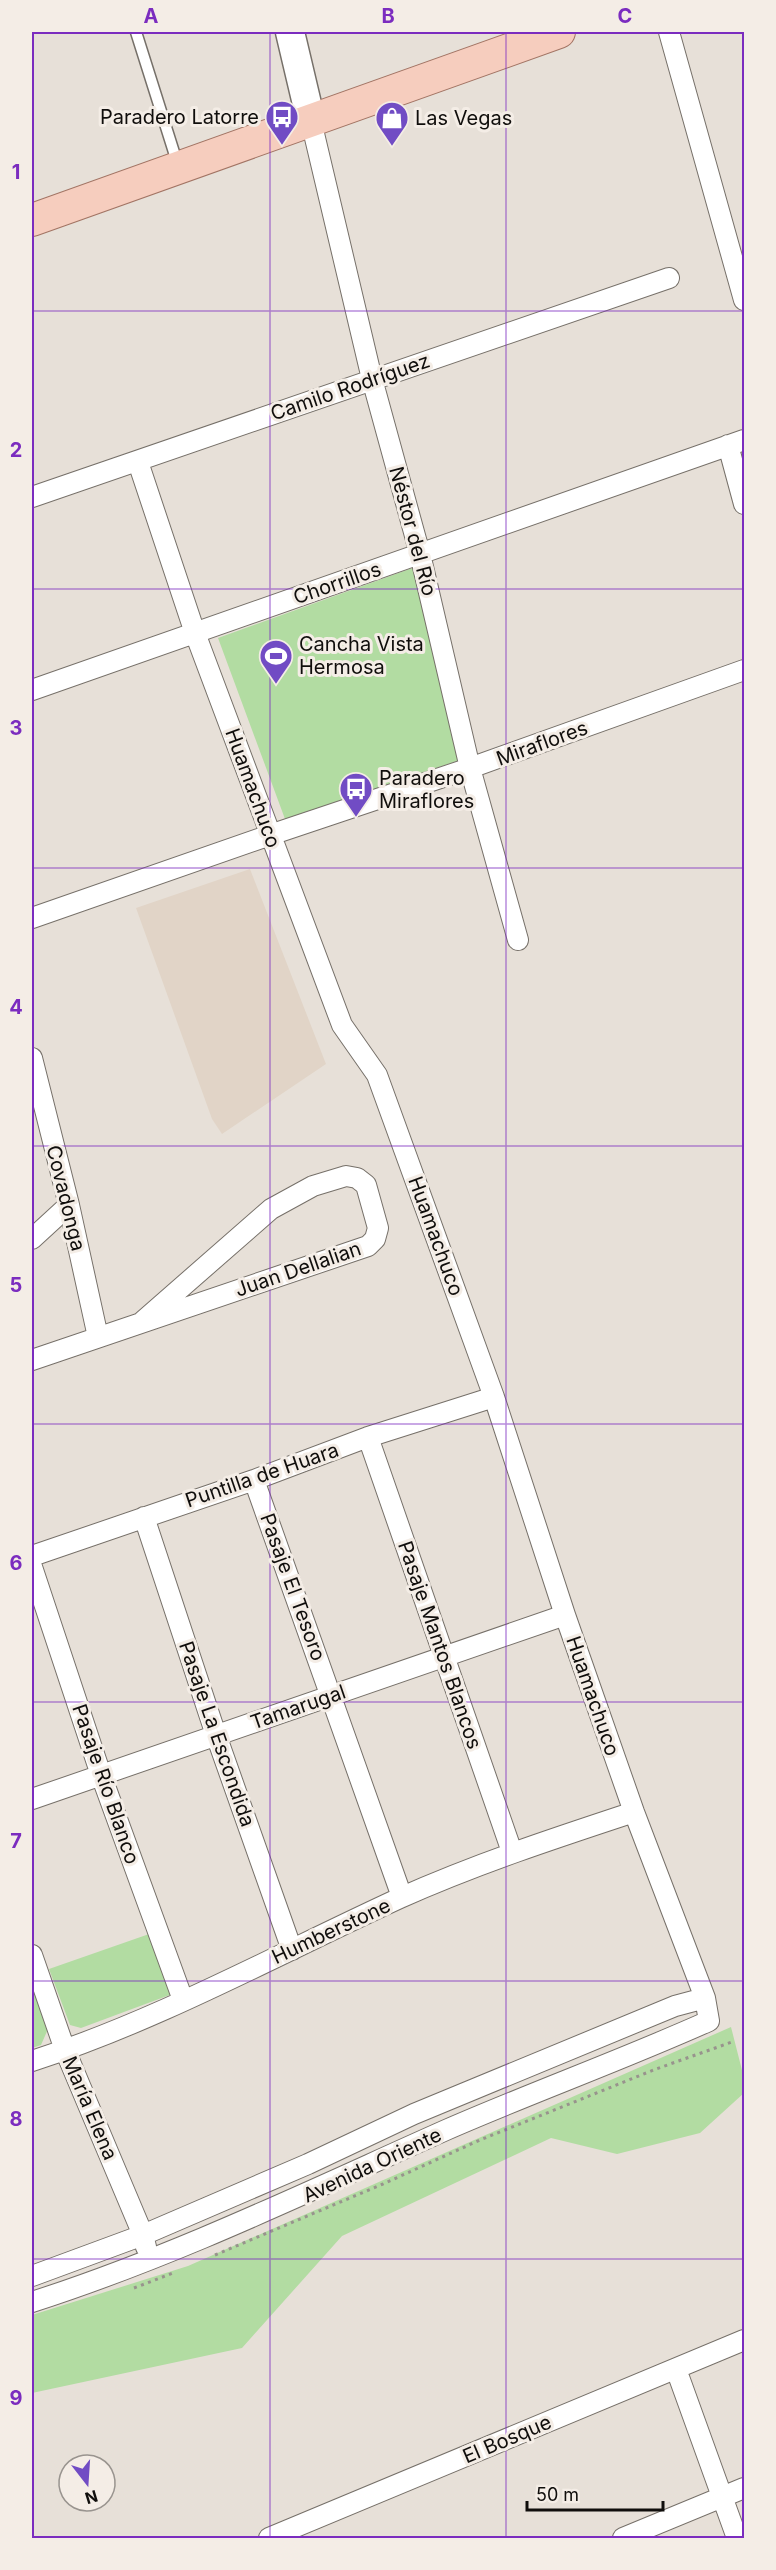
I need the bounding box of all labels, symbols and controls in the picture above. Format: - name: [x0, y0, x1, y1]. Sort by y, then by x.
- text: A: [144, 4, 159, 28]
- text: B: [381, 4, 395, 28]
- text: C: [618, 4, 632, 28]
- bus stop icon: Paradero Latorre: [264, 99, 300, 146]
- shop icon: Las Vegas: [374, 100, 410, 147]
- place label: Paradero Latorre: [100, 105, 259, 129]
- place label: Las Vegas: [415, 106, 512, 130]
- text: 1: [12, 160, 20, 184]
- street label: Camilo Rodríguez: [267, 349, 433, 425]
- text: 2: [10, 438, 22, 462]
- street label: Néstor del Río: [384, 464, 442, 598]
- street label: Chorrillos: [290, 557, 384, 609]
- place label: Cancha Vista Hermosa: [299, 632, 424, 679]
- sports icon: Cancha Vista Hermosa: [258, 638, 294, 685]
- street label: Miraflores: [493, 715, 591, 771]
- text: 3: [10, 716, 22, 740]
- street label: Huamachuco: [220, 725, 286, 851]
- place label: Paradero Miraflores: [379, 766, 474, 813]
- bus stop icon: Paradero Miraflores: [338, 771, 374, 818]
- text: 4: [9, 995, 23, 1019]
- street label: Covadonga: [41, 1143, 91, 1253]
- street label: Huamachuco: [403, 1173, 469, 1299]
- street label: Juan Dellalian: [232, 1236, 364, 1302]
- text: 5: [10, 1273, 22, 1297]
- street label: Puntilla de Huara: [182, 1438, 342, 1512]
- street label: Pasaje El Tesoro: [255, 1510, 331, 1664]
- street label: Pasaje Mantos Blancos: [393, 1538, 487, 1752]
- text: 6: [10, 1551, 23, 1575]
- street label: Huamachuco: [561, 1633, 625, 1759]
- street label: Pasaje La Escondida: [174, 1638, 260, 1830]
- street label: Tamarugal: [247, 1680, 349, 1734]
- street label: Pasaje Río Blanco: [67, 1701, 145, 1867]
- text: 7: [10, 1829, 22, 1853]
- street label: Humberstone: [268, 1893, 394, 1969]
- street label: María Elena: [57, 2052, 123, 2164]
- text: 8: [9, 2107, 23, 2131]
- street label: Avenida Oriente: [299, 2122, 445, 2208]
- text: 9: [10, 2386, 23, 2410]
- street label: El Bosque: [459, 2410, 555, 2468]
- north arrow: [57, 2453, 117, 2513]
- scale bar: [527, 2474, 664, 2512]
- text: 50 m: [536, 2484, 579, 2505]
- text: N: [83, 2486, 100, 2509]

